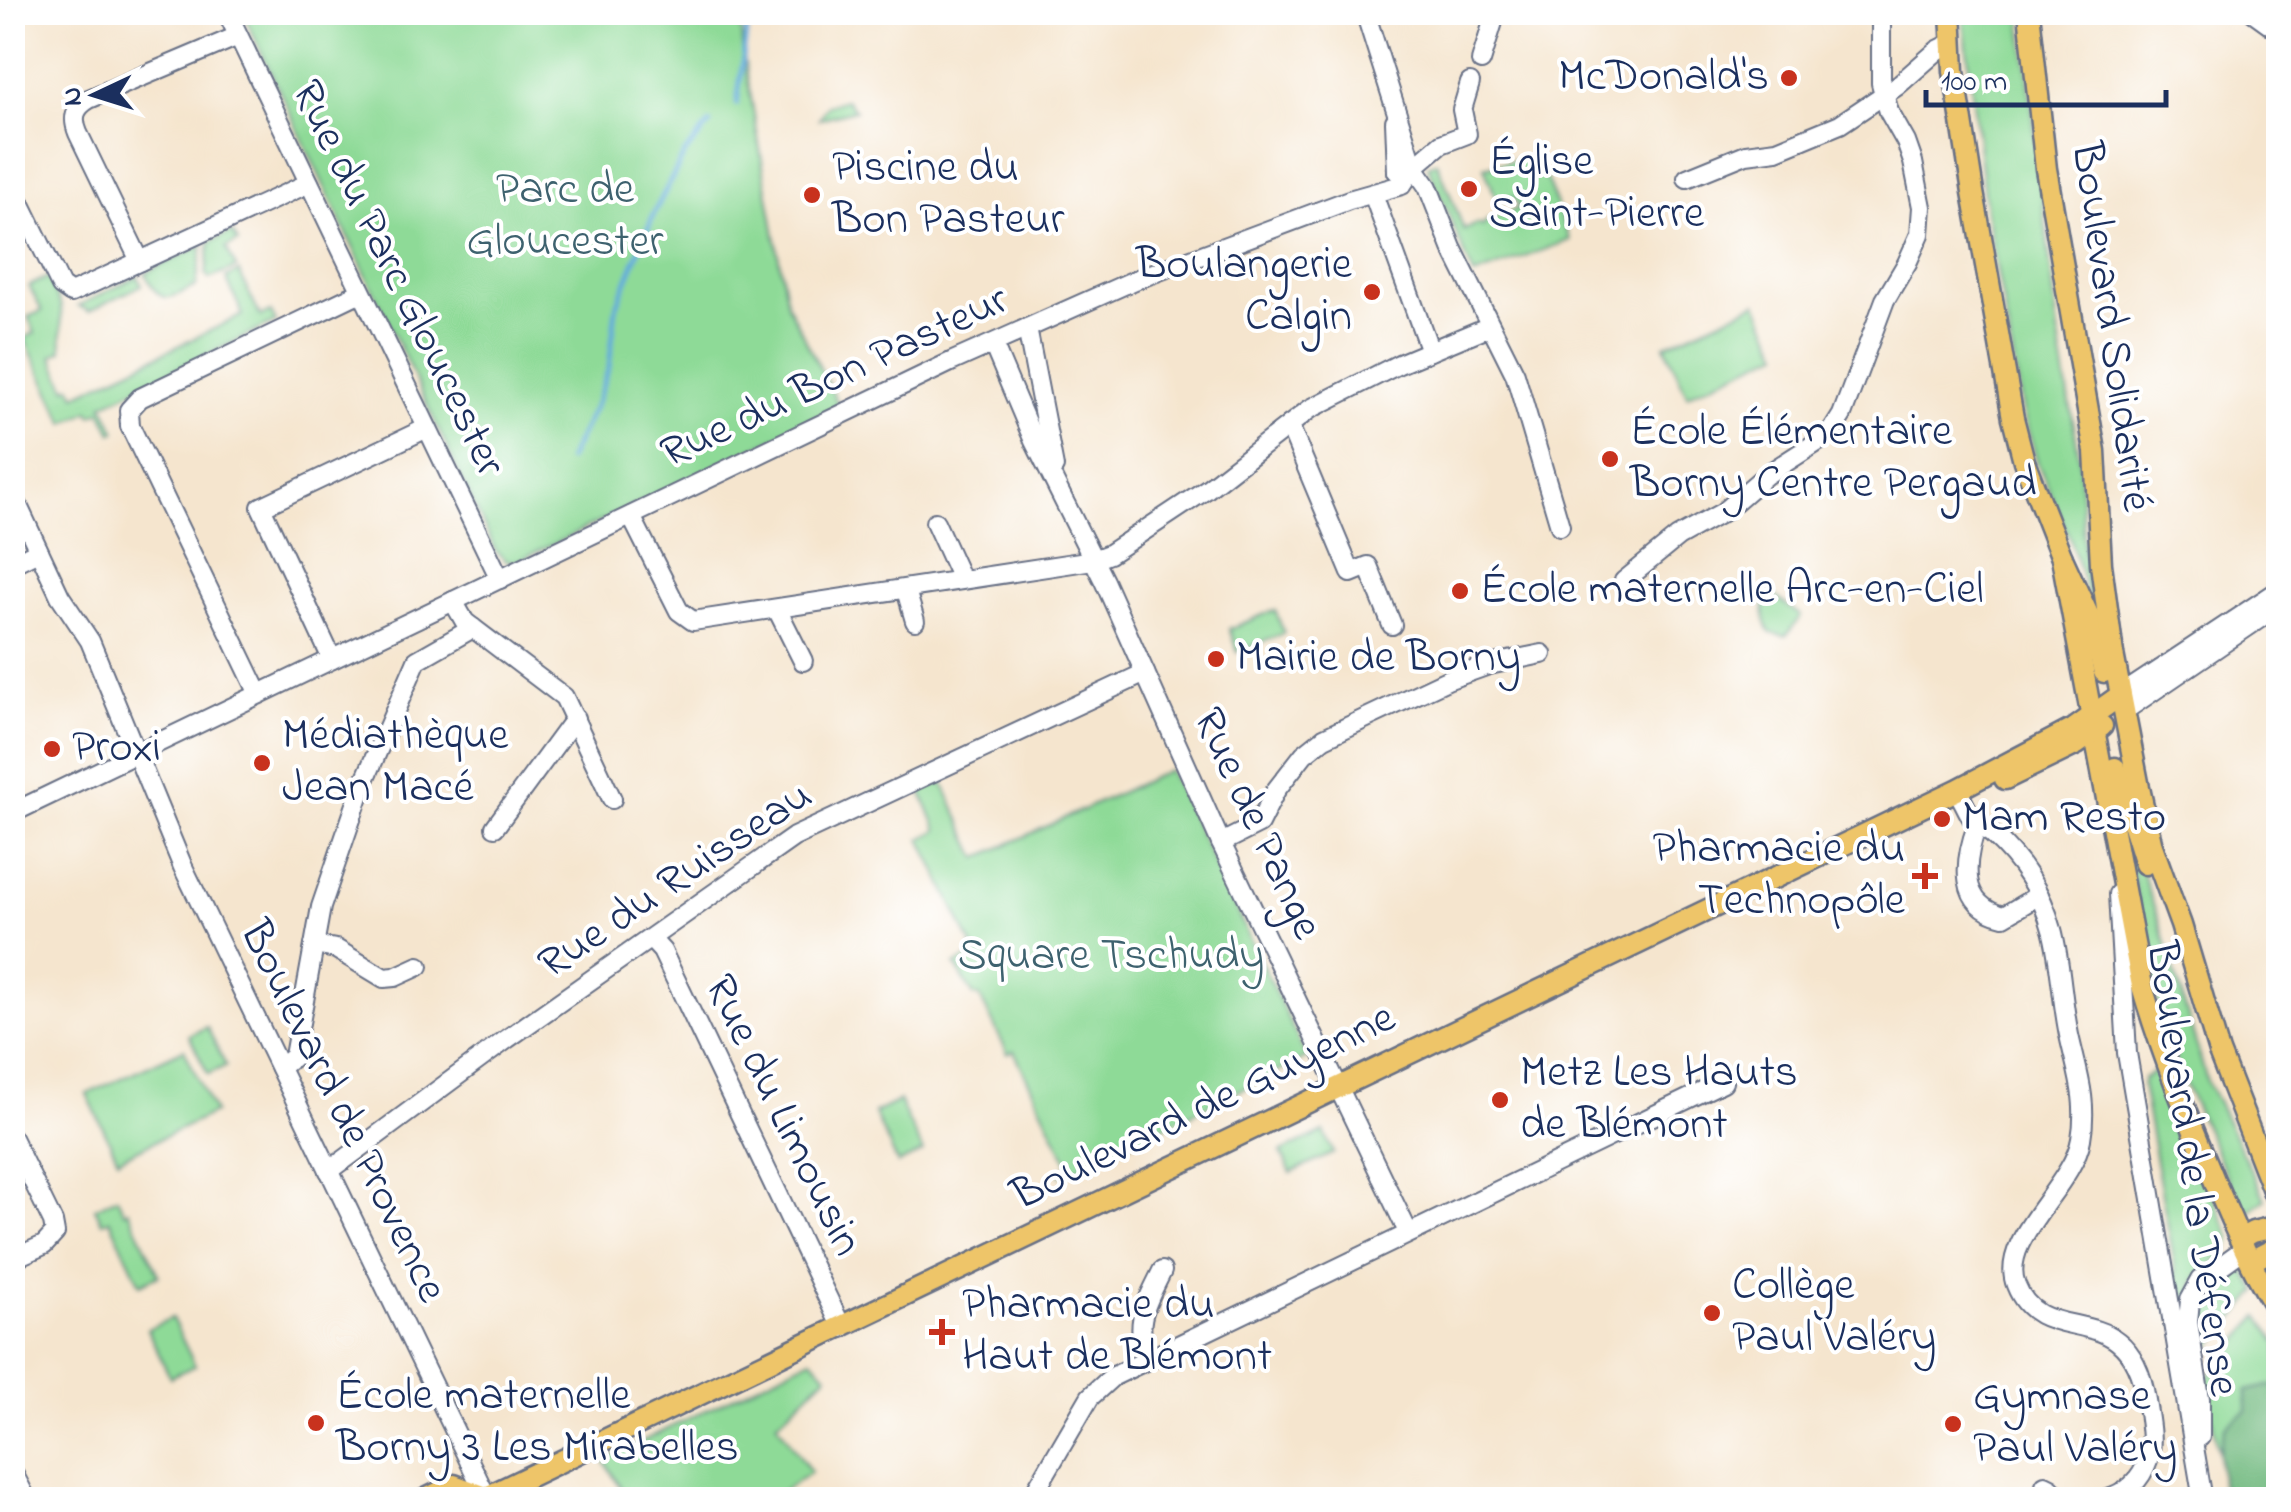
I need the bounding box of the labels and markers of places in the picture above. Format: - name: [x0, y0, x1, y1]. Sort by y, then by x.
- place label: McDonald's: [1558, 45, 1769, 111]
- marker: McDonald's: [1778, 67, 1800, 89]
- place label: Église Saint-Pierre: [1489, 130, 1705, 248]
- place label: Piscine du Bon Pasteur: [831, 136, 1065, 254]
- marker: Église Saint-Pierre: [1458, 178, 1480, 200]
- marker: Piscine du Bon Pasteur: [801, 184, 823, 206]
- place label: Boulangerie Calgin: [1135, 233, 1353, 352]
- marker: Boulangerie Calgin: [1361, 281, 1383, 303]
- place label: École Élémentaire Borny Centre Pergaud: [1629, 400, 2037, 519]
- marker: École Élémentaire Borny Centre Pergaud: [1599, 448, 1621, 470]
- place label: École maternelle Arc-en-Ciel: [1480, 558, 1984, 624]
- marker: École maternelle Arc-en-Ciel: [1449, 580, 1471, 602]
- place label: Mairie de Borny: [1236, 626, 1521, 692]
- marker: Mairie de Borny: [1205, 648, 1227, 670]
- place label: Médiathèque Jean Macé: [282, 704, 509, 822]
- place label: Proxi: [72, 716, 161, 782]
- marker: Proxi: [41, 738, 63, 760]
- marker: Médiathèque Jean Macé: [251, 752, 273, 774]
- place label: Mam Resto: [1962, 786, 2166, 852]
- marker: Mam Resto: [1931, 808, 1953, 830]
- place label: Pharmacie du Technopôle: [1652, 817, 1906, 935]
- marker: Pharmacie du Technopôle: [1914, 865, 1936, 887]
- place label: Metz Les Hauts de Blémont: [1520, 1041, 1798, 1159]
- marker: Metz Les Hauts de Blémont: [1489, 1089, 1511, 1111]
- place label: Collège Paul Valéry: [1732, 1254, 1936, 1372]
- place label: Pharmacie du Haut de Blémont: [962, 1273, 1272, 1391]
- marker: Collège Paul Valéry: [1701, 1302, 1723, 1324]
- marker: Pharmacie du Haut de Blémont: [931, 1321, 953, 1343]
- place label: École maternelle Borny 3 Les Mirabelles: [335, 1364, 739, 1482]
- place label: Gymnase Paul Valéry: [1973, 1365, 2177, 1483]
- marker: École maternelle Borny 3 Les Mirabelles: [305, 1412, 327, 1434]
- marker: Gymnase Paul Valéry: [1942, 1413, 1964, 1435]

